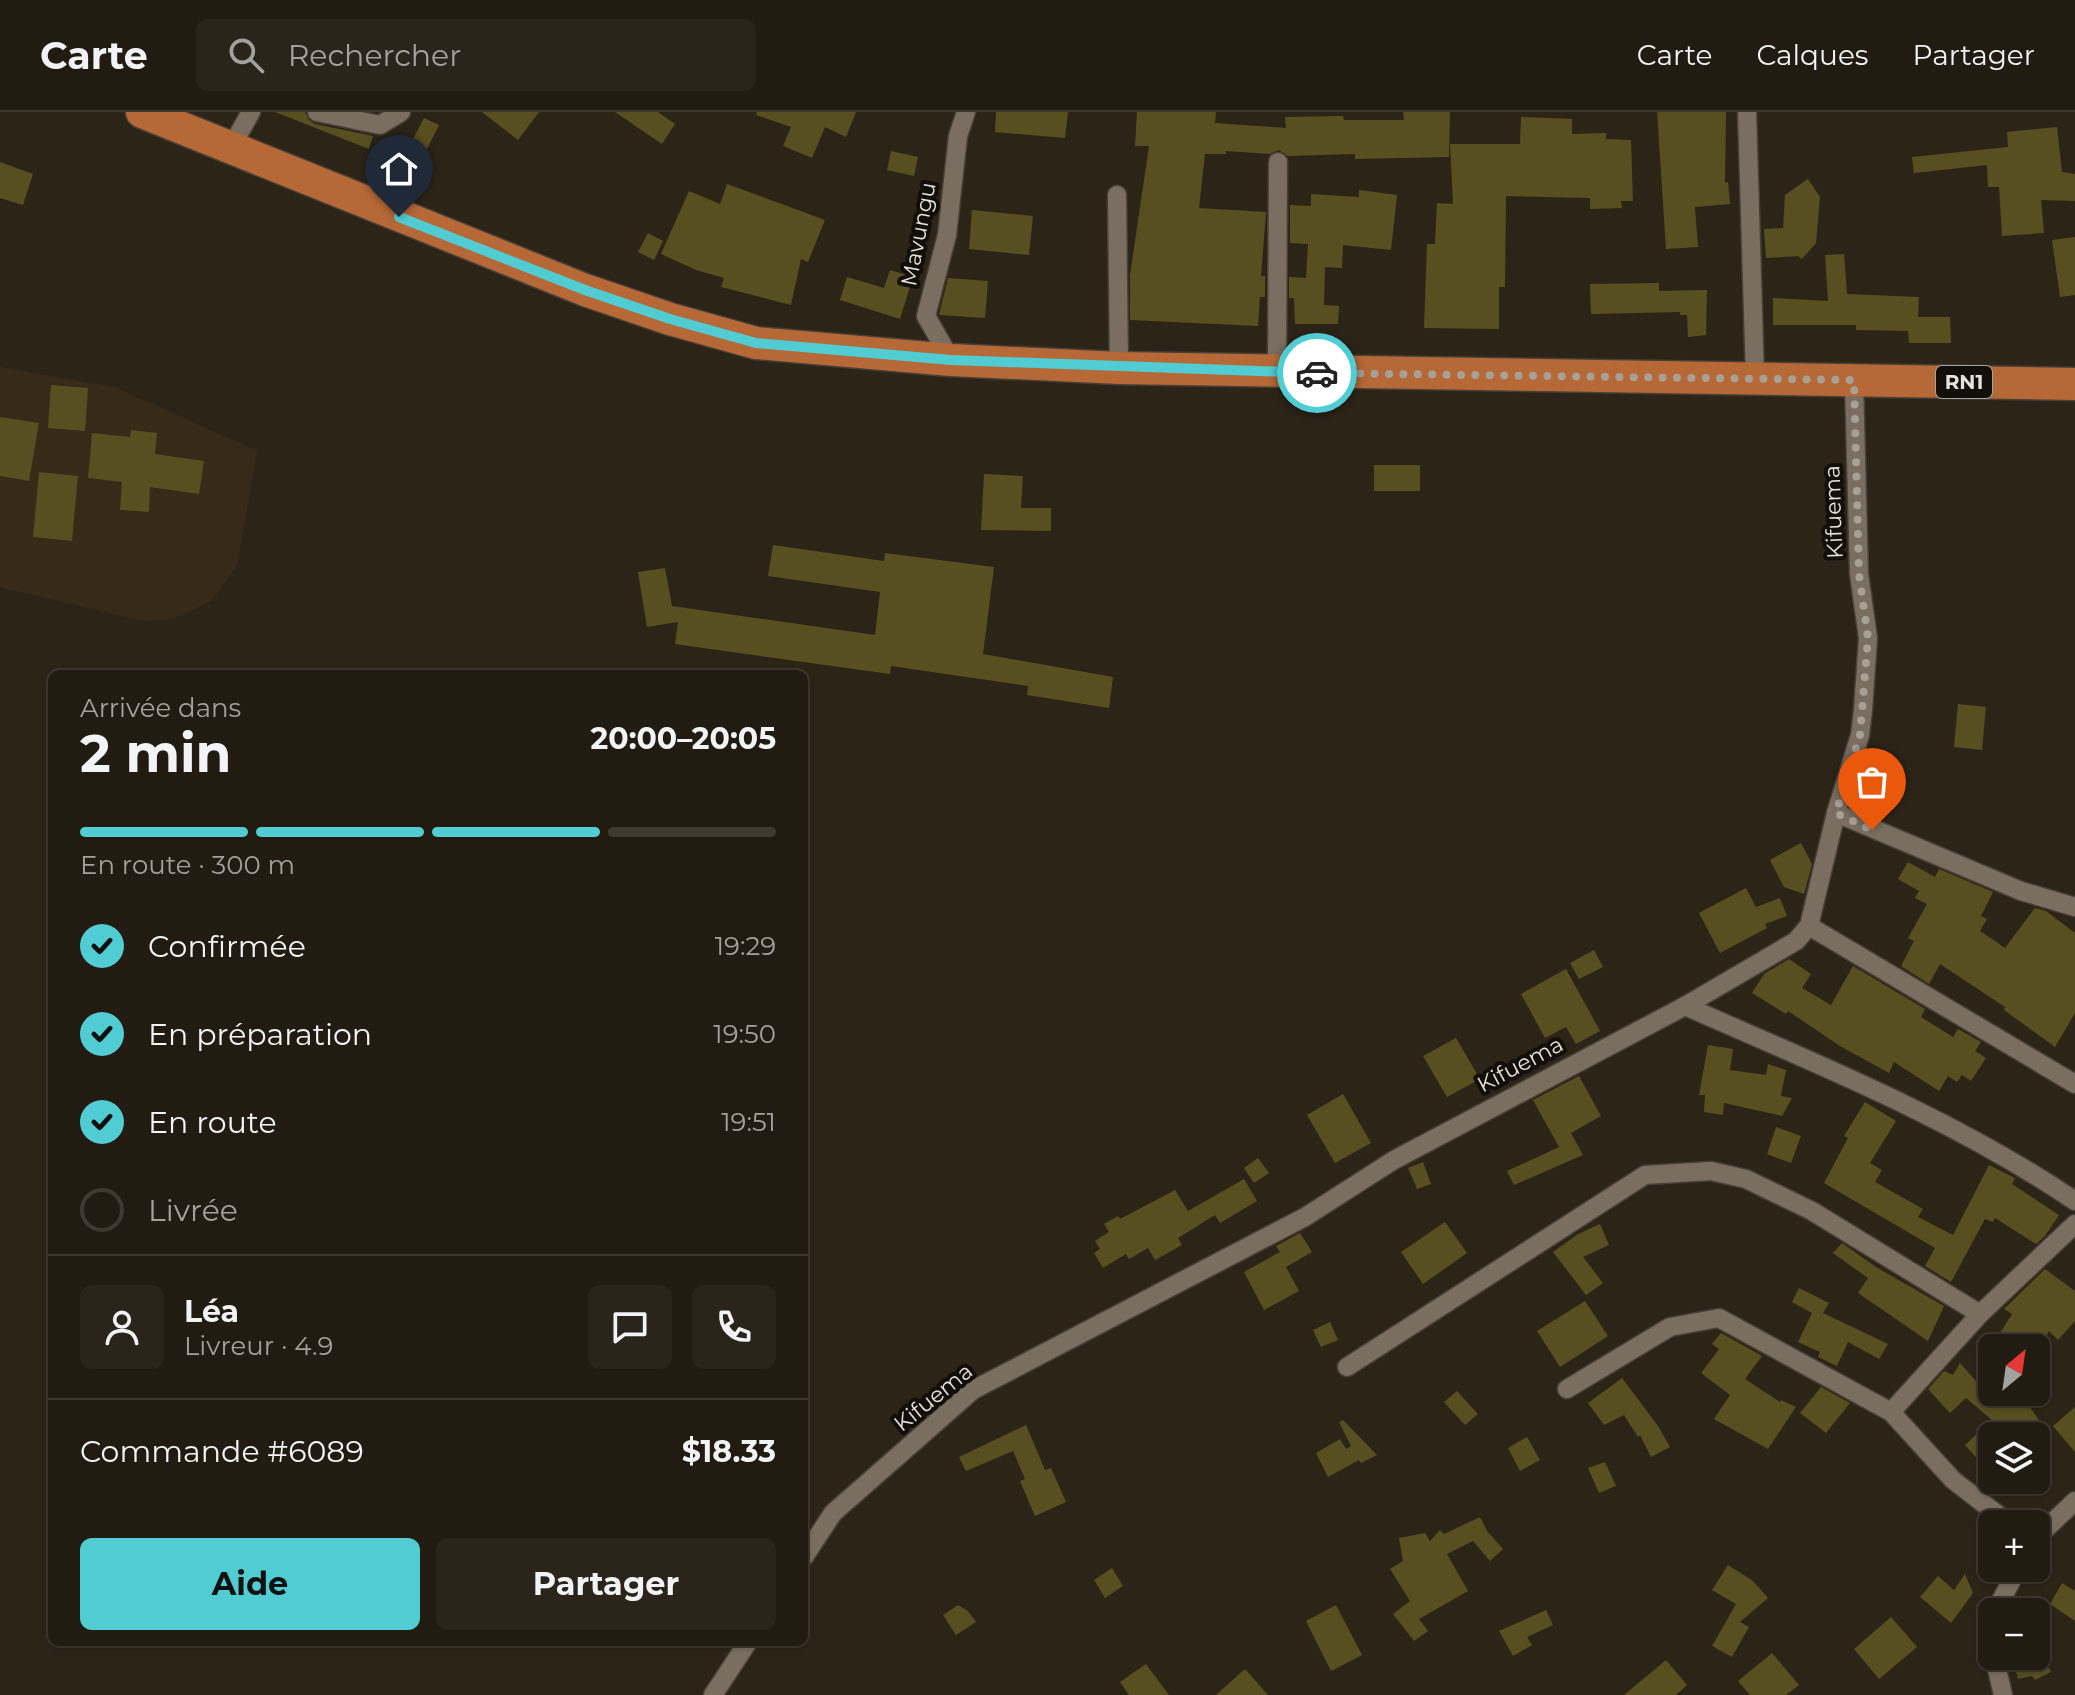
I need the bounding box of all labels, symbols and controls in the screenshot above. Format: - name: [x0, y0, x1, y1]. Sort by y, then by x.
- search box: [196, 19, 756, 91]
- text: Carte: [40, 32, 148, 79]
- icon: search: [224, 33, 268, 77]
- text: Rechercher: [288, 37, 461, 74]
- text: Carte: [1637, 38, 1712, 72]
- text: Calques: [1756, 38, 1868, 72]
- text: Partager: [1912, 38, 2035, 72]
- pin: [365, 135, 433, 217]
- icon: home: [377, 147, 421, 191]
- street label: Mavungu: [895, 180, 942, 288]
- courier: [1277, 333, 1357, 413]
- icon: car: [1295, 351, 1339, 395]
- road number: RN1: [1936, 366, 1992, 398]
- street label: Kifuema: [1818, 465, 1849, 559]
- text: Arrivée dans: [80, 692, 241, 724]
- text: 20:00–20:05: [591, 720, 776, 757]
- text: 2 min: [80, 722, 232, 785]
- pin: [1838, 748, 1906, 830]
- icon: bag: [1850, 760, 1894, 804]
- text: En route · 300 m: [80, 849, 295, 881]
- icon: check: [80, 924, 124, 968]
- text: Confirmée: [148, 928, 306, 965]
- text: 19:29: [715, 930, 776, 962]
- icon: check: [80, 1012, 124, 1056]
- text: En préparation: [148, 1016, 372, 1053]
- text: 19:50: [713, 1018, 776, 1050]
- street label: Kifuema: [1473, 1031, 1568, 1098]
- icon: check: [80, 1100, 124, 1144]
- text: En route: [148, 1104, 277, 1141]
- text: 19:51: [721, 1106, 776, 1138]
- text: Livrée: [148, 1192, 238, 1229]
- button: person: [80, 1285, 164, 1369]
- button: chat: [588, 1285, 672, 1369]
- button: phone: [692, 1285, 776, 1369]
- text: Léa: [184, 1293, 239, 1330]
- text: Livreur · 4.9: [184, 1330, 333, 1362]
- north arrow: [1978, 1334, 2050, 1406]
- map controls: [1978, 1334, 2050, 1670]
- street label: Kifuema: [889, 1358, 978, 1437]
- button: layers: [1978, 1422, 2050, 1494]
- text: Commande #6089: [80, 1433, 364, 1470]
- text: $18.33: [682, 1433, 776, 1470]
- button: +: [1978, 1510, 2050, 1582]
- button: Aide: [80, 1538, 420, 1630]
- button: Partager: [436, 1538, 776, 1630]
- button: −: [1978, 1598, 2050, 1670]

